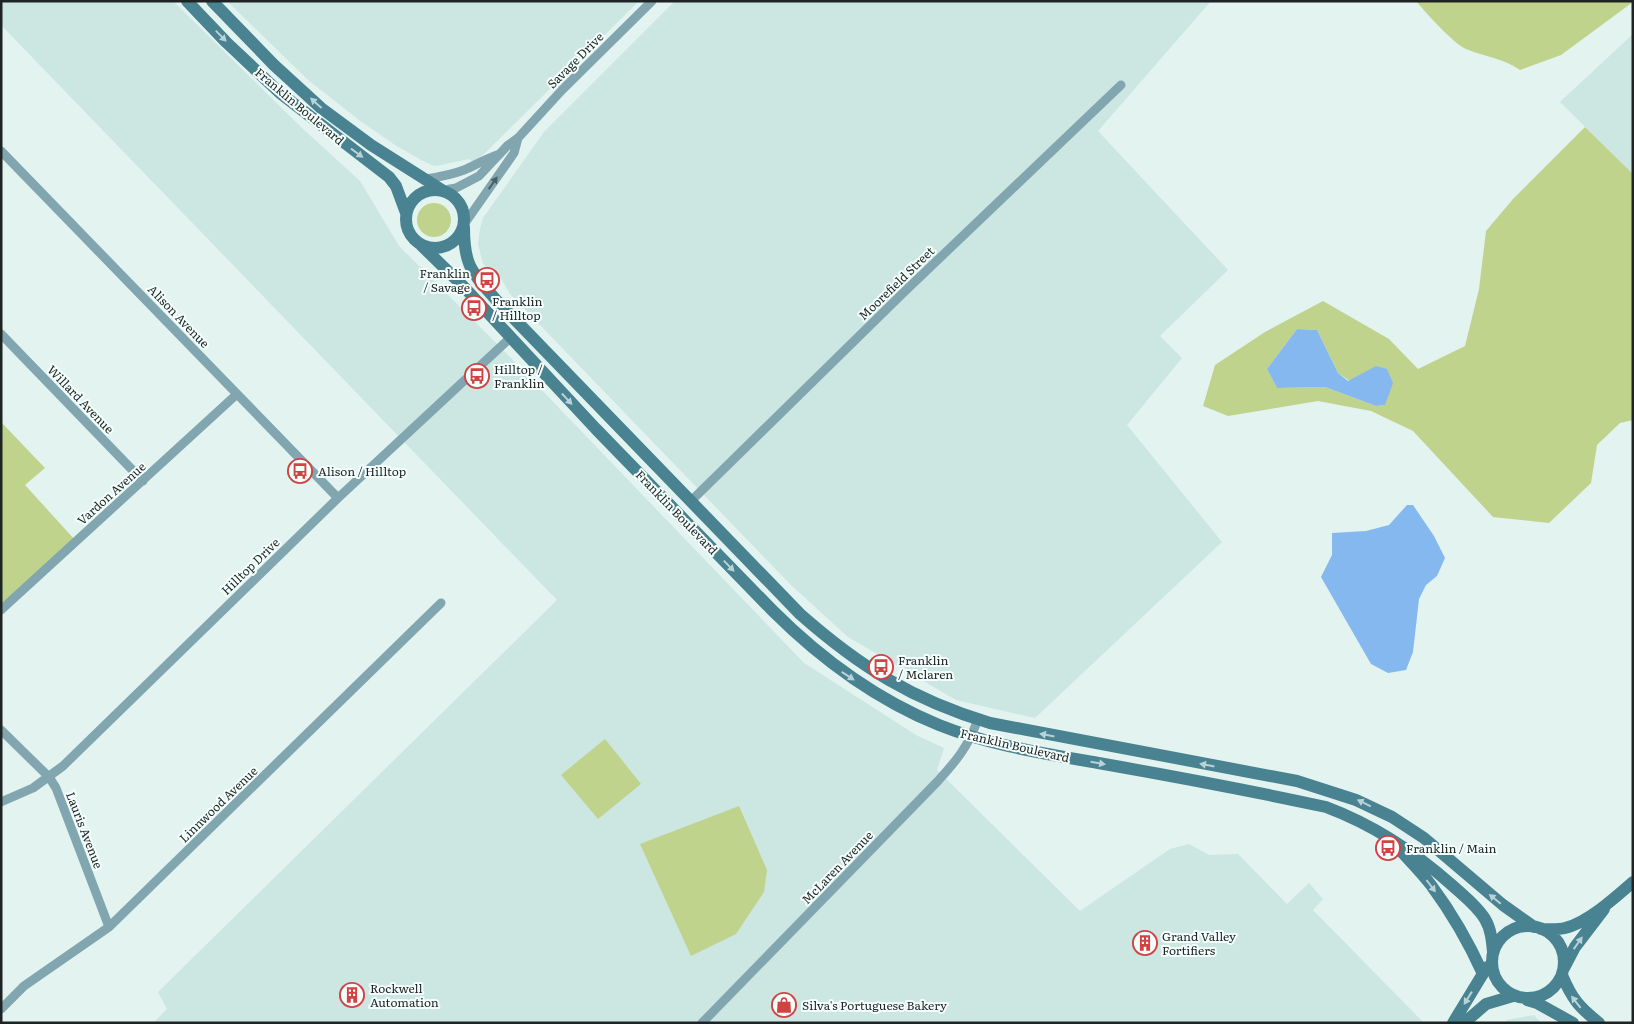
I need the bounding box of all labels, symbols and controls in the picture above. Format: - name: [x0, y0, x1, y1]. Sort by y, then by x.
- street label: Savage Drive: [543, 28, 607, 92]
- one-way arrow: [215, 30, 227, 42]
- street label: Franklin Boulevard: [252, 63, 349, 149]
- one-way arrow: [310, 97, 322, 109]
- one-way arrow: [350, 148, 363, 159]
- one-way arrow: [488, 176, 498, 190]
- street label: Moorefield Street: [854, 242, 938, 324]
- place label: Franklin / Savage: [420, 264, 470, 296]
- bus stop icon: Franklin / Savage: [474, 267, 500, 293]
- street label: Alison Avenue: [144, 280, 214, 352]
- place label: Franklin / Hilltop: [492, 292, 542, 324]
- bus stop icon: Franklin / Hilltop: [461, 295, 487, 321]
- place label: Hilltop / Franklin: [494, 360, 544, 392]
- street label: Willard Avenue: [44, 361, 118, 437]
- bus stop icon: Hilltop / Franklin: [464, 363, 490, 389]
- one-way arrow: [561, 393, 573, 405]
- street label: Vardon Avenue: [73, 457, 149, 529]
- bus stop icon: Alison / Hilltop: [287, 458, 313, 484]
- place label: Alison / Hilltop: [318, 462, 406, 480]
- street label: Franklin Boulevard: [632, 466, 723, 559]
- street label: Hilltop Drive: [217, 533, 283, 599]
- one-way arrow: [723, 560, 735, 572]
- place label: Franklin / Mclaren: [898, 651, 953, 683]
- bus stop icon: Franklin / Mclaren: [868, 654, 894, 680]
- one-way arrow: [842, 671, 855, 681]
- street label: Franklin Boulevard: [959, 724, 1072, 766]
- one-way arrow: [1039, 730, 1055, 738]
- one-way arrow: [1091, 759, 1107, 767]
- one-way arrow: [1198, 760, 1214, 768]
- street label: Linnwood Avenue: [175, 762, 261, 846]
- street label: Lauris Avenue: [62, 789, 108, 871]
- one-way arrow: [1357, 799, 1371, 807]
- street label: McLaren Avenue: [797, 826, 877, 908]
- bus stop icon: Franklin / Main: [1375, 835, 1401, 861]
- place label: Franklin / Main: [1406, 839, 1497, 857]
- one-way arrow: [1426, 879, 1436, 893]
- one-way arrow: [1488, 893, 1501, 904]
- place label: Grand Valley Fortifiers: [1162, 927, 1236, 959]
- building icon: Grand Valley Fortifiers: [1132, 930, 1158, 956]
- one-way arrow: [1573, 936, 1583, 950]
- place label: Rockwell Automation: [370, 979, 439, 1011]
- building icon: Rockwell Automation: [339, 982, 365, 1008]
- shop icon: Silva's Portuguese Bakery: [771, 992, 797, 1018]
- one-way arrow: [1463, 992, 1472, 1005]
- place label: Silva's Portuguese Bakery: [802, 996, 947, 1014]
- one-way arrow: [1571, 996, 1582, 1009]

